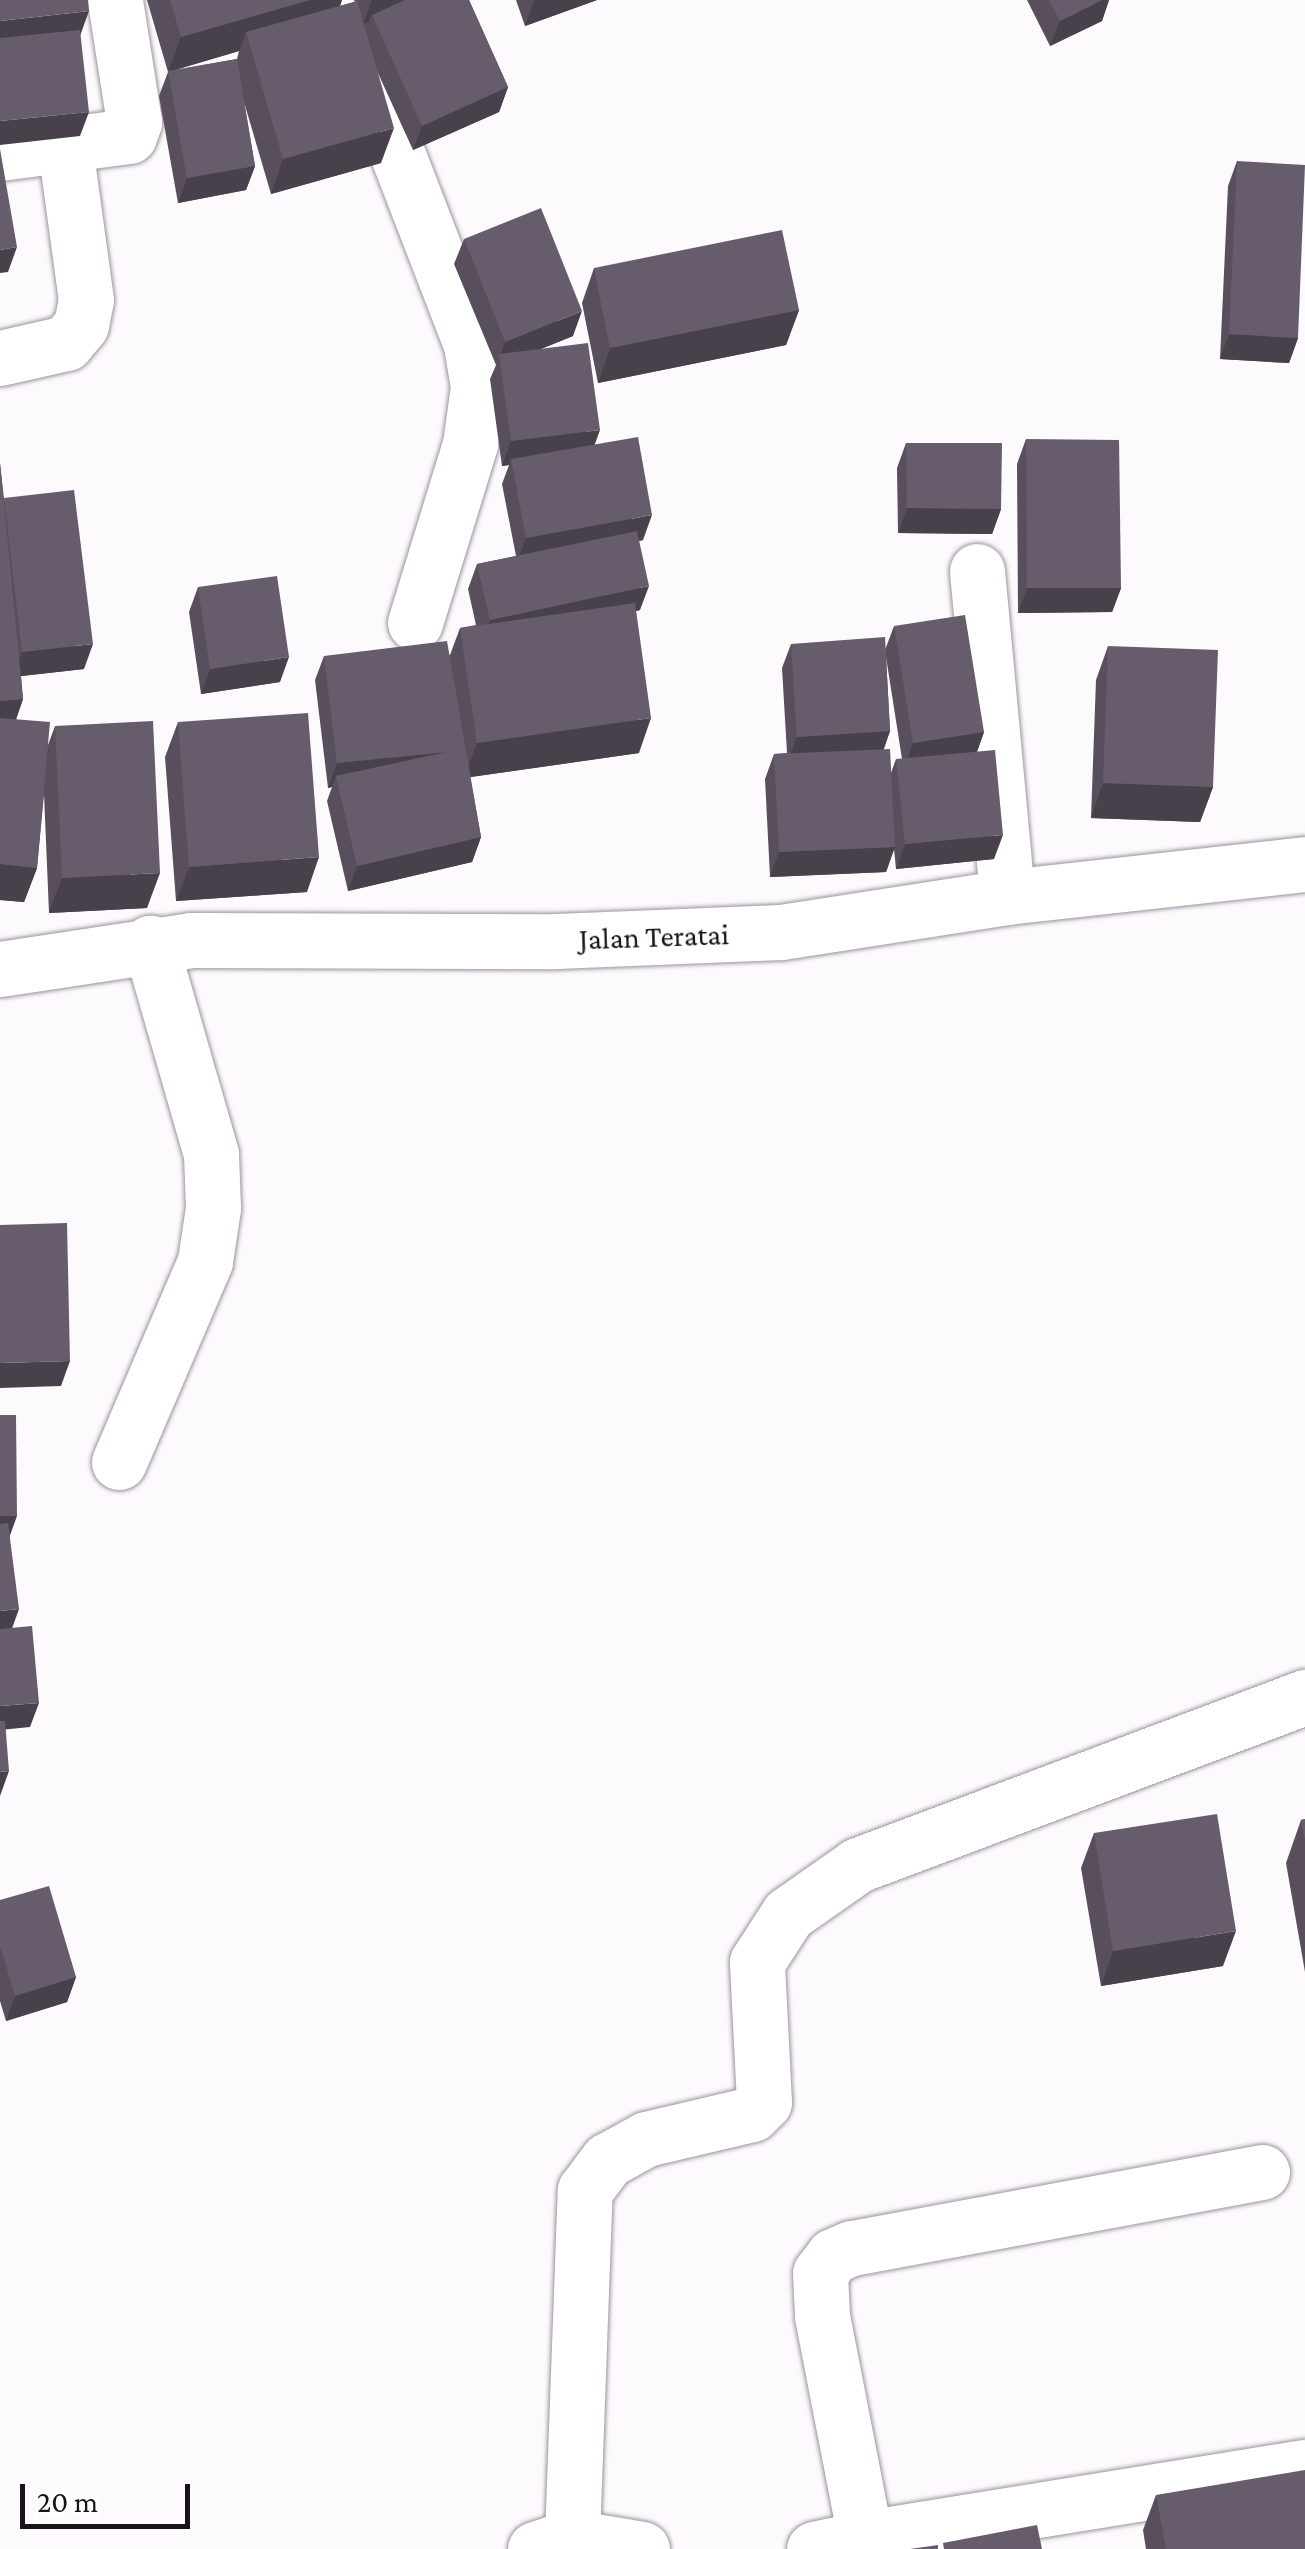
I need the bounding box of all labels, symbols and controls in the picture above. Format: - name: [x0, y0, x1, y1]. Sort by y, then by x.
- street label: Jalan Teratai: [578, 916, 730, 958]
- scale bar: [25, 2464, 195, 2526]
- text: 20 m: [37, 2485, 98, 2518]

